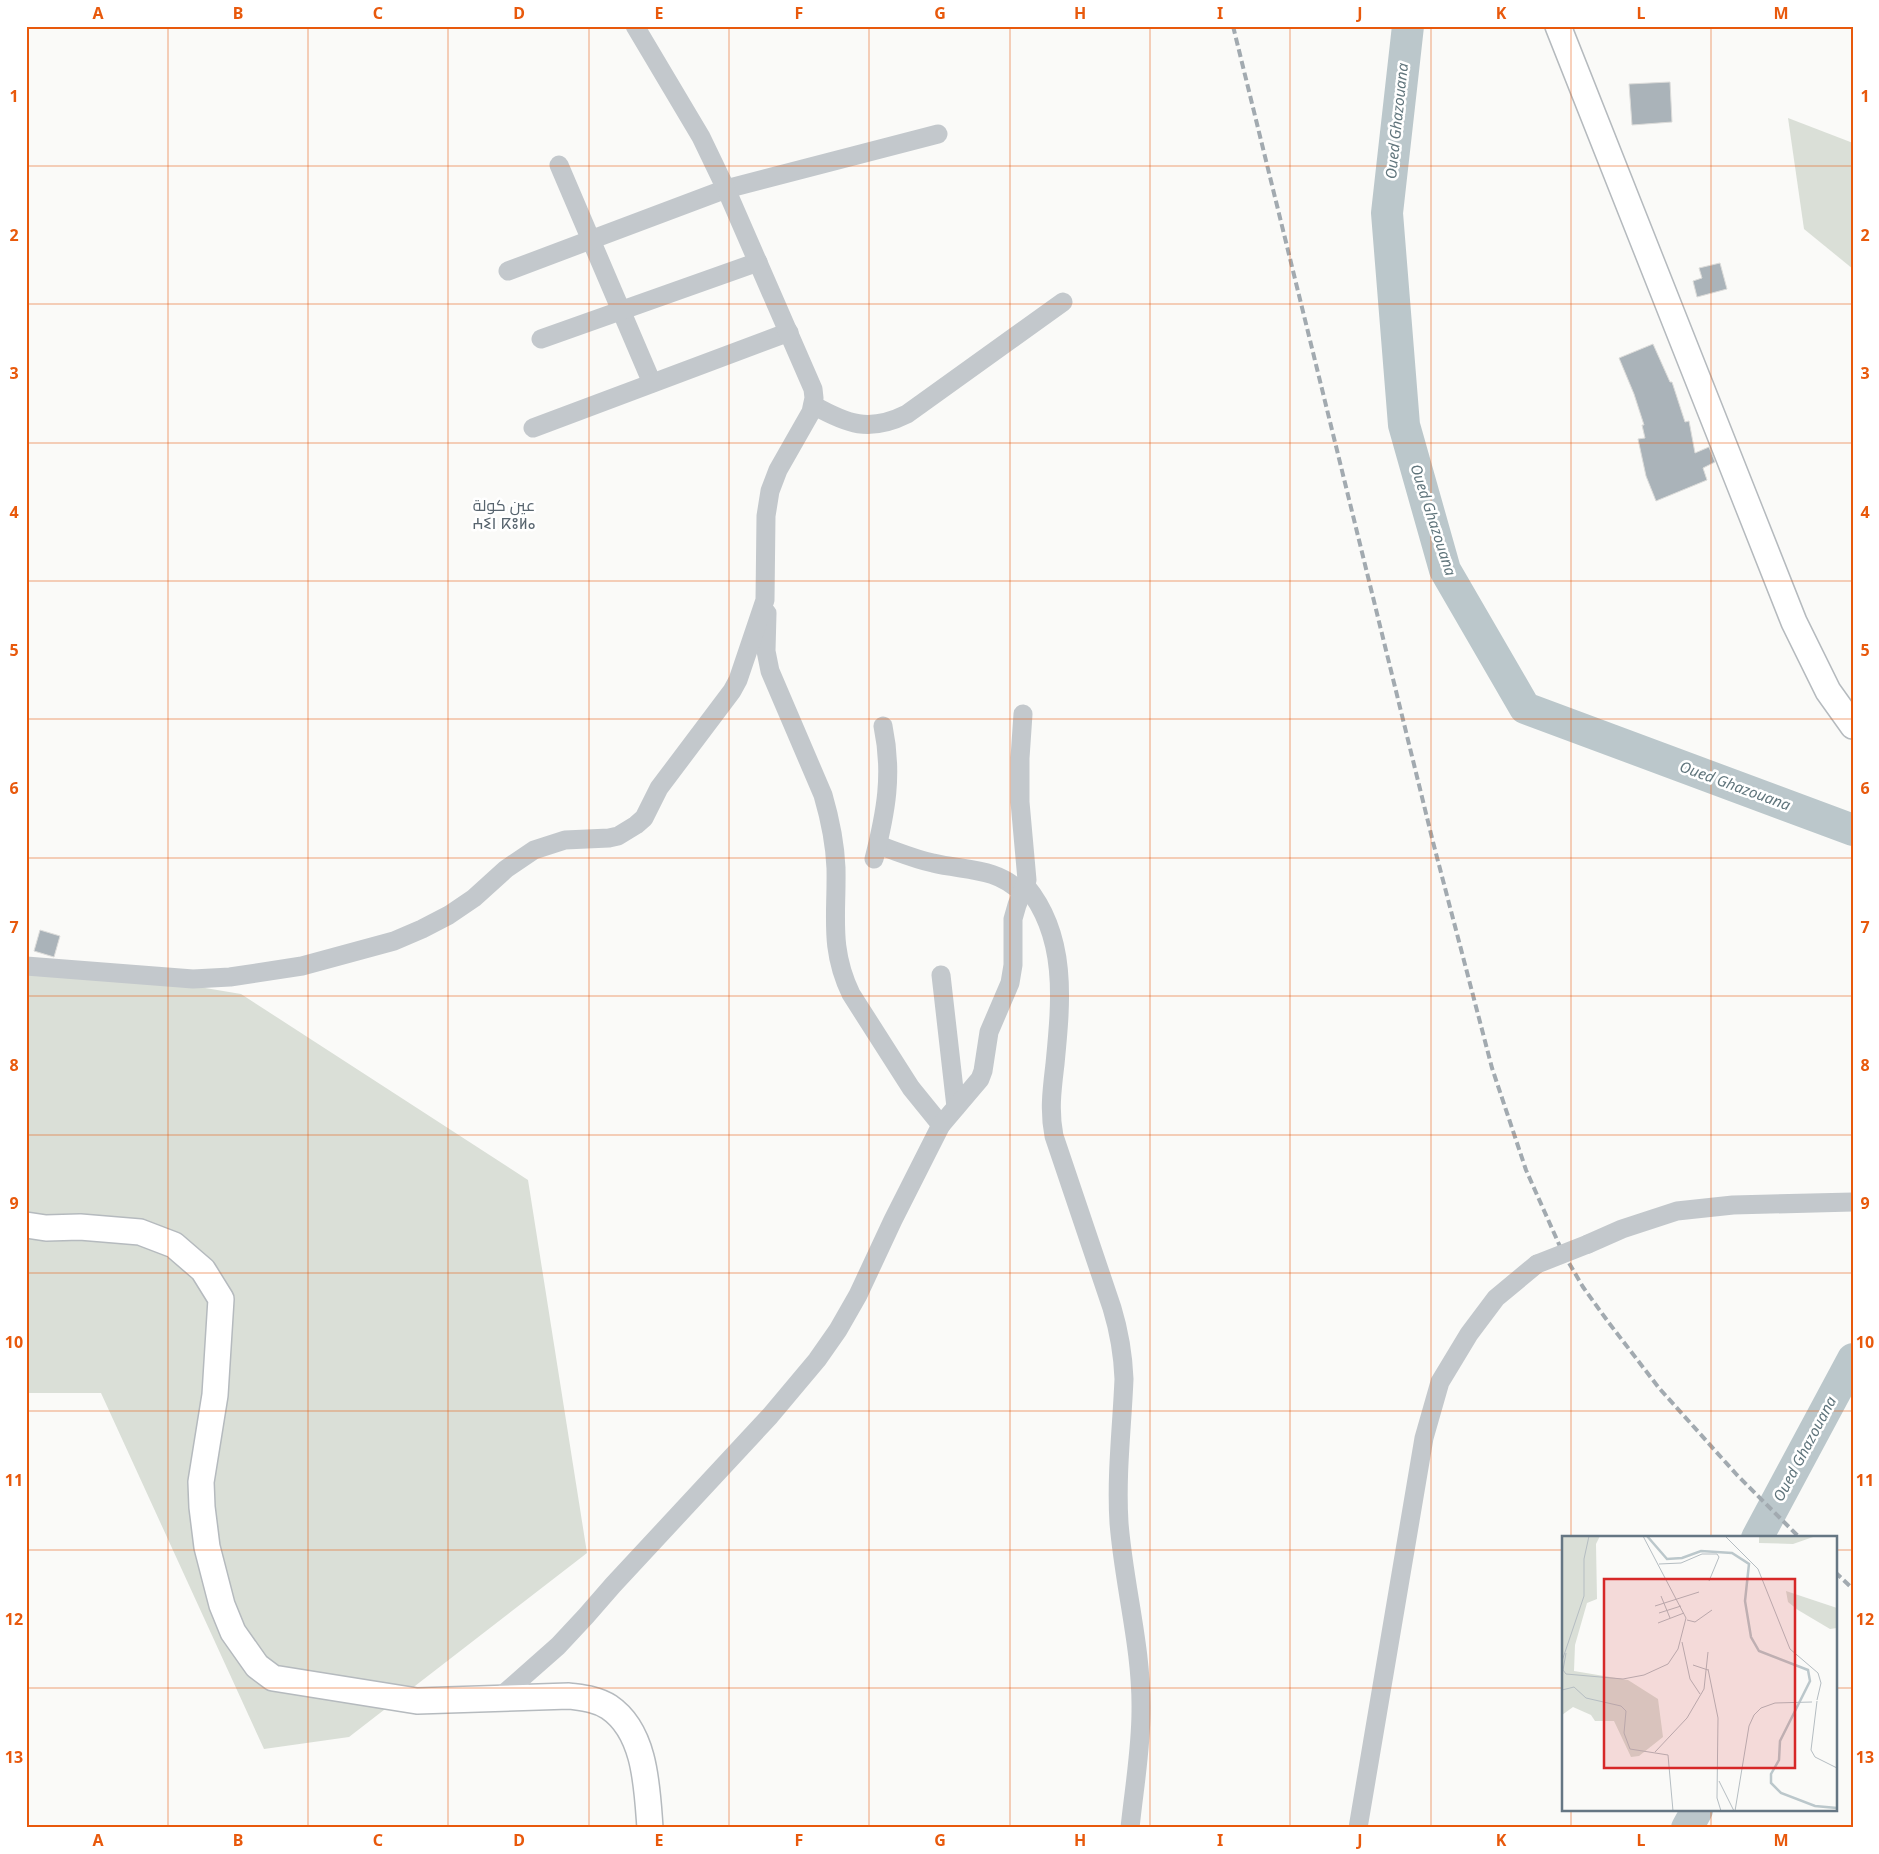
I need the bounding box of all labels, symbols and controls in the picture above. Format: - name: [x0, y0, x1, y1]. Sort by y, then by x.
- text: A: [92, 2, 104, 24]
- text: B: [233, 2, 243, 24]
- text: C: [373, 2, 383, 24]
- text: D: [513, 2, 525, 24]
- text: E: [655, 2, 664, 24]
- text: F: [795, 2, 803, 24]
- text: G: [934, 2, 946, 24]
- text: H: [1074, 2, 1086, 24]
- text: I: [1217, 2, 1223, 24]
- text: J: [1355, 2, 1363, 24]
- text: K: [1496, 2, 1507, 24]
- text: L: [1637, 2, 1646, 24]
- text: M: [1773, 2, 1789, 24]
- water label: Oued Ghazouana: [1380, 61, 1412, 180]
- text: 1: [9, 85, 19, 107]
- text: 1: [1860, 85, 1870, 107]
- text: 2: [9, 224, 19, 246]
- text: 2: [1860, 224, 1870, 246]
- text: 3: [9, 362, 19, 384]
- text: 3: [1860, 362, 1870, 384]
- water label: Oued Ghazouana: [1406, 461, 1462, 579]
- district label: عين كولة ⵄⵉⵏ ⴽⵓⵍⴰ: [473, 494, 535, 534]
- text: 4: [9, 501, 19, 523]
- text: 4: [1860, 501, 1870, 523]
- text: 5: [9, 639, 19, 661]
- text: 5: [1860, 639, 1870, 661]
- water label: Oued Ghazouana: [1677, 756, 1794, 815]
- text: 6: [9, 777, 19, 799]
- text: 6: [1860, 777, 1870, 799]
- text: 7: [9, 916, 19, 938]
- text: 7: [1860, 916, 1870, 938]
- text: 8: [9, 1054, 19, 1076]
- text: 8: [1860, 1054, 1870, 1076]
- text: 9: [9, 1192, 19, 1214]
- text: 9: [1860, 1192, 1870, 1214]
- text: 10: [5, 1331, 23, 1353]
- text: 10: [1856, 1331, 1874, 1353]
- water label: Oued Ghazouana: [1768, 1392, 1841, 1505]
- text: 11: [5, 1469, 23, 1491]
- text: 11: [1856, 1469, 1874, 1491]
- inset map: [1562, 1536, 1836, 1812]
- text: 12: [5, 1608, 23, 1630]
- text: 12: [1856, 1608, 1874, 1630]
- text: 13: [5, 1746, 23, 1768]
- text: 13: [1856, 1746, 1874, 1768]
- text: A: [92, 1829, 104, 1851]
- text: B: [233, 1829, 243, 1851]
- text: C: [373, 1829, 383, 1851]
- text: D: [513, 1829, 525, 1851]
- text: E: [655, 1829, 664, 1851]
- text: F: [795, 1829, 803, 1851]
- text: G: [934, 1829, 946, 1851]
- text: H: [1074, 1829, 1086, 1851]
- text: I: [1217, 1829, 1223, 1851]
- text: J: [1355, 1829, 1363, 1851]
- text: K: [1496, 1829, 1507, 1851]
- text: L: [1637, 1829, 1646, 1851]
- text: M: [1773, 1829, 1789, 1851]

